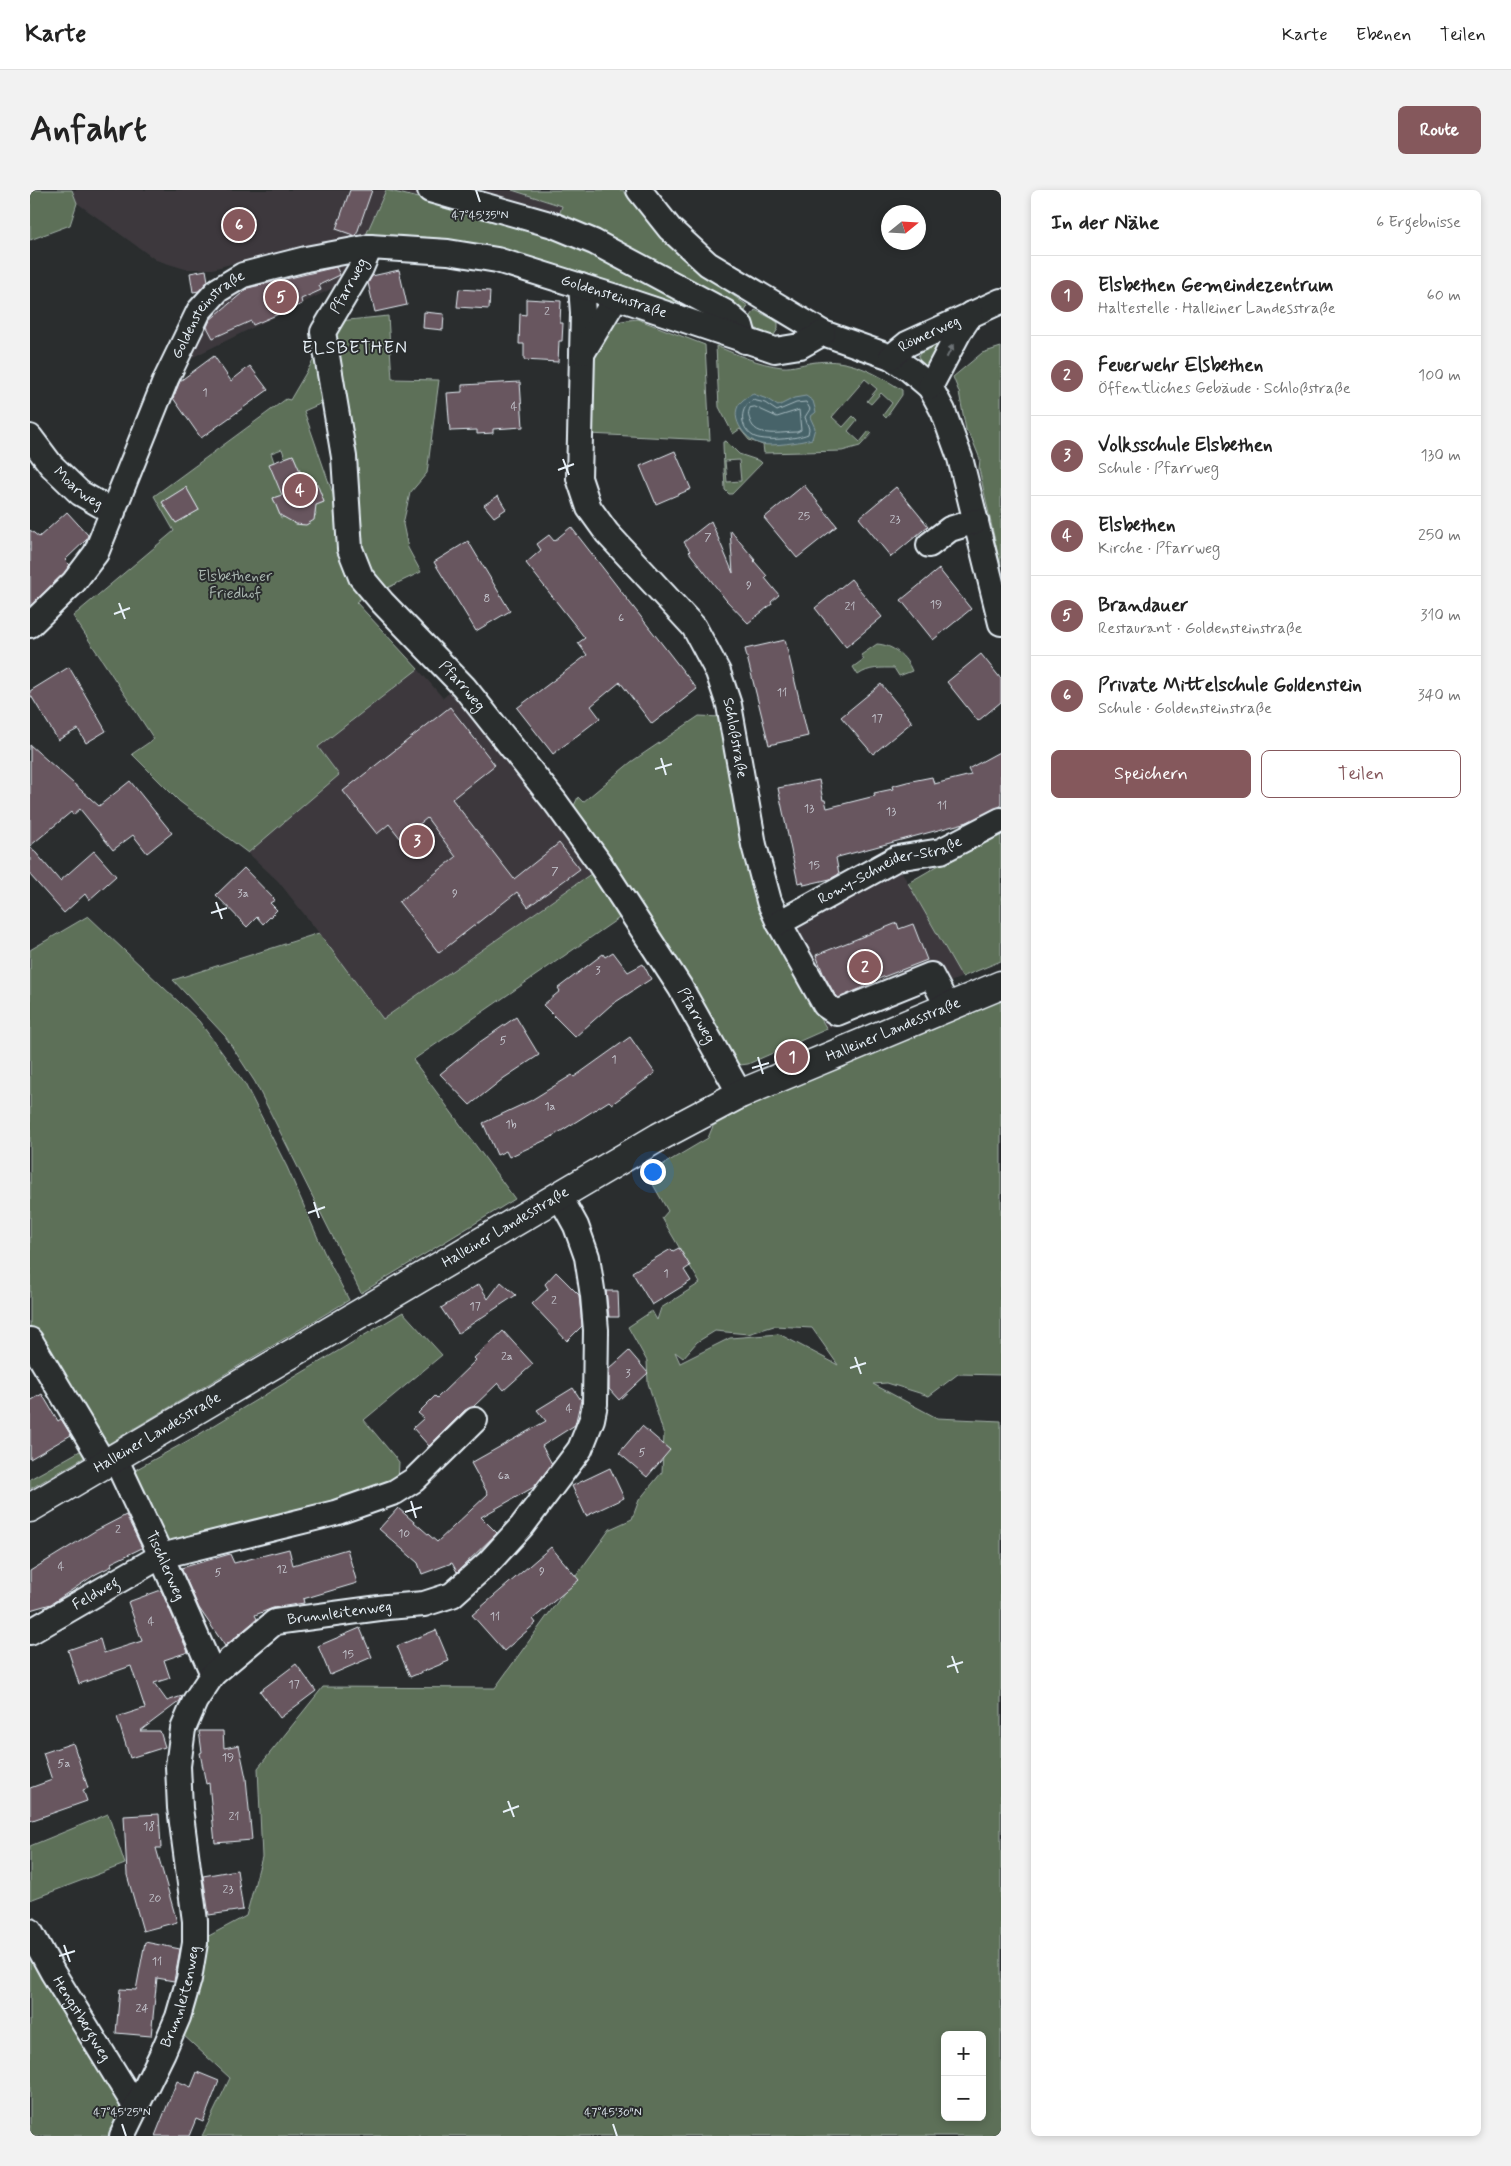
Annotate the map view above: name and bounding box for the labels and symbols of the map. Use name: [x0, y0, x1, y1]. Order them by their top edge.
north arrow: [881, 205, 926, 250]
pin: 6: [223, 206, 255, 244]
text: 47°45'35"N: [451, 208, 509, 224]
street label: Pfarrweg: [325, 255, 373, 318]
street label: Goldensteinstraße: [167, 266, 249, 362]
street label: Goldensteinstraße: [558, 270, 670, 323]
pin: 5: [265, 278, 297, 316]
house number: 2: [544, 304, 550, 320]
street label: Römerweg: [894, 311, 963, 357]
district label: ELSBETHEN: [302, 336, 408, 360]
one-way arrow: [946, 343, 954, 358]
house number: 1: [202, 385, 208, 401]
house number: 4: [511, 399, 518, 415]
street label: Moarweg: [49, 462, 107, 514]
pin: 4: [284, 471, 316, 509]
house number: 25: [798, 509, 810, 525]
house number: 23: [890, 512, 900, 528]
house number: 7: [704, 530, 712, 546]
park label: Elsbethener Friedhof: [198, 567, 273, 604]
house number: 9: [746, 578, 752, 594]
house number: 8: [484, 591, 490, 607]
house number: 19: [930, 597, 942, 613]
house number: 21: [844, 599, 856, 615]
house number: 6: [618, 610, 624, 626]
street label: Pfarrweg: [434, 657, 489, 716]
house number: 11: [777, 685, 787, 701]
street label: Schloßstraße: [717, 695, 752, 780]
house number: 17: [871, 711, 883, 727]
house number: 11: [937, 798, 947, 814]
house number: 13: [804, 801, 814, 817]
house number: 13: [886, 804, 896, 820]
pin: 3: [401, 822, 433, 860]
street label: Romy-Schneider-Straße: [815, 832, 966, 909]
house number: 15: [808, 858, 820, 874]
house number: 7: [551, 864, 559, 880]
house number: 3a: [237, 886, 249, 902]
house number: 9: [452, 886, 458, 902]
pin: 2: [849, 948, 881, 986]
house number: 3: [595, 963, 601, 979]
street label: Pfarrweg: [672, 984, 720, 1048]
street label: Halleiner Landesstraße: [823, 993, 964, 1067]
house number: 5: [499, 1033, 507, 1049]
pin: 1: [776, 1038, 808, 1076]
house number: 1: [611, 1052, 617, 1068]
house number: 1a: [544, 1099, 556, 1115]
house number: 1b: [505, 1117, 517, 1133]
your location: [640, 1159, 666, 1185]
street label: Halleiner Landesstraße: [438, 1182, 573, 1273]
house number: 1: [663, 1266, 669, 1282]
house number: 2: [551, 1293, 557, 1309]
house number: 17: [469, 1299, 481, 1315]
house number: 2a: [501, 1349, 513, 1365]
house number: 3: [625, 1366, 631, 1382]
street label: Halleiner Landesstraße: [90, 1388, 225, 1478]
house number: 4: [566, 1401, 573, 1417]
house number: 5: [638, 1445, 646, 1461]
house number: 6a: [498, 1468, 510, 1484]
house number: 2: [115, 1522, 121, 1538]
house number: 10: [398, 1526, 410, 1542]
street label: Tischlerweg: [141, 1528, 189, 1604]
house number: 4: [58, 1559, 65, 1575]
house number: 12: [276, 1562, 288, 1578]
house number: 9: [539, 1564, 545, 1580]
house number: 5: [214, 1565, 222, 1581]
street label: Feldweg: [69, 1572, 123, 1615]
street label: Brunnleitenweg: [286, 1597, 393, 1630]
house number: 11: [490, 1609, 500, 1625]
house number: 4: [148, 1614, 155, 1630]
house number: 15: [342, 1647, 354, 1663]
house number: 17: [288, 1677, 300, 1693]
house number: 19: [222, 1750, 234, 1766]
house number: 5a: [57, 1756, 71, 1772]
house number: 21: [228, 1809, 240, 1825]
house number: 18: [143, 1819, 155, 1835]
house number: 23: [223, 1882, 233, 1898]
house number: 20: [149, 1891, 162, 1907]
street label: Brunnleitenweg: [156, 1944, 204, 2051]
house number: 11: [152, 1954, 162, 1970]
street label: Hengstbergweg: [48, 1973, 115, 2065]
house number: 24: [135, 2001, 149, 2017]
text: 47°45'25"N: [93, 2105, 151, 2121]
text: 47°45'30"N: [584, 2105, 642, 2121]

